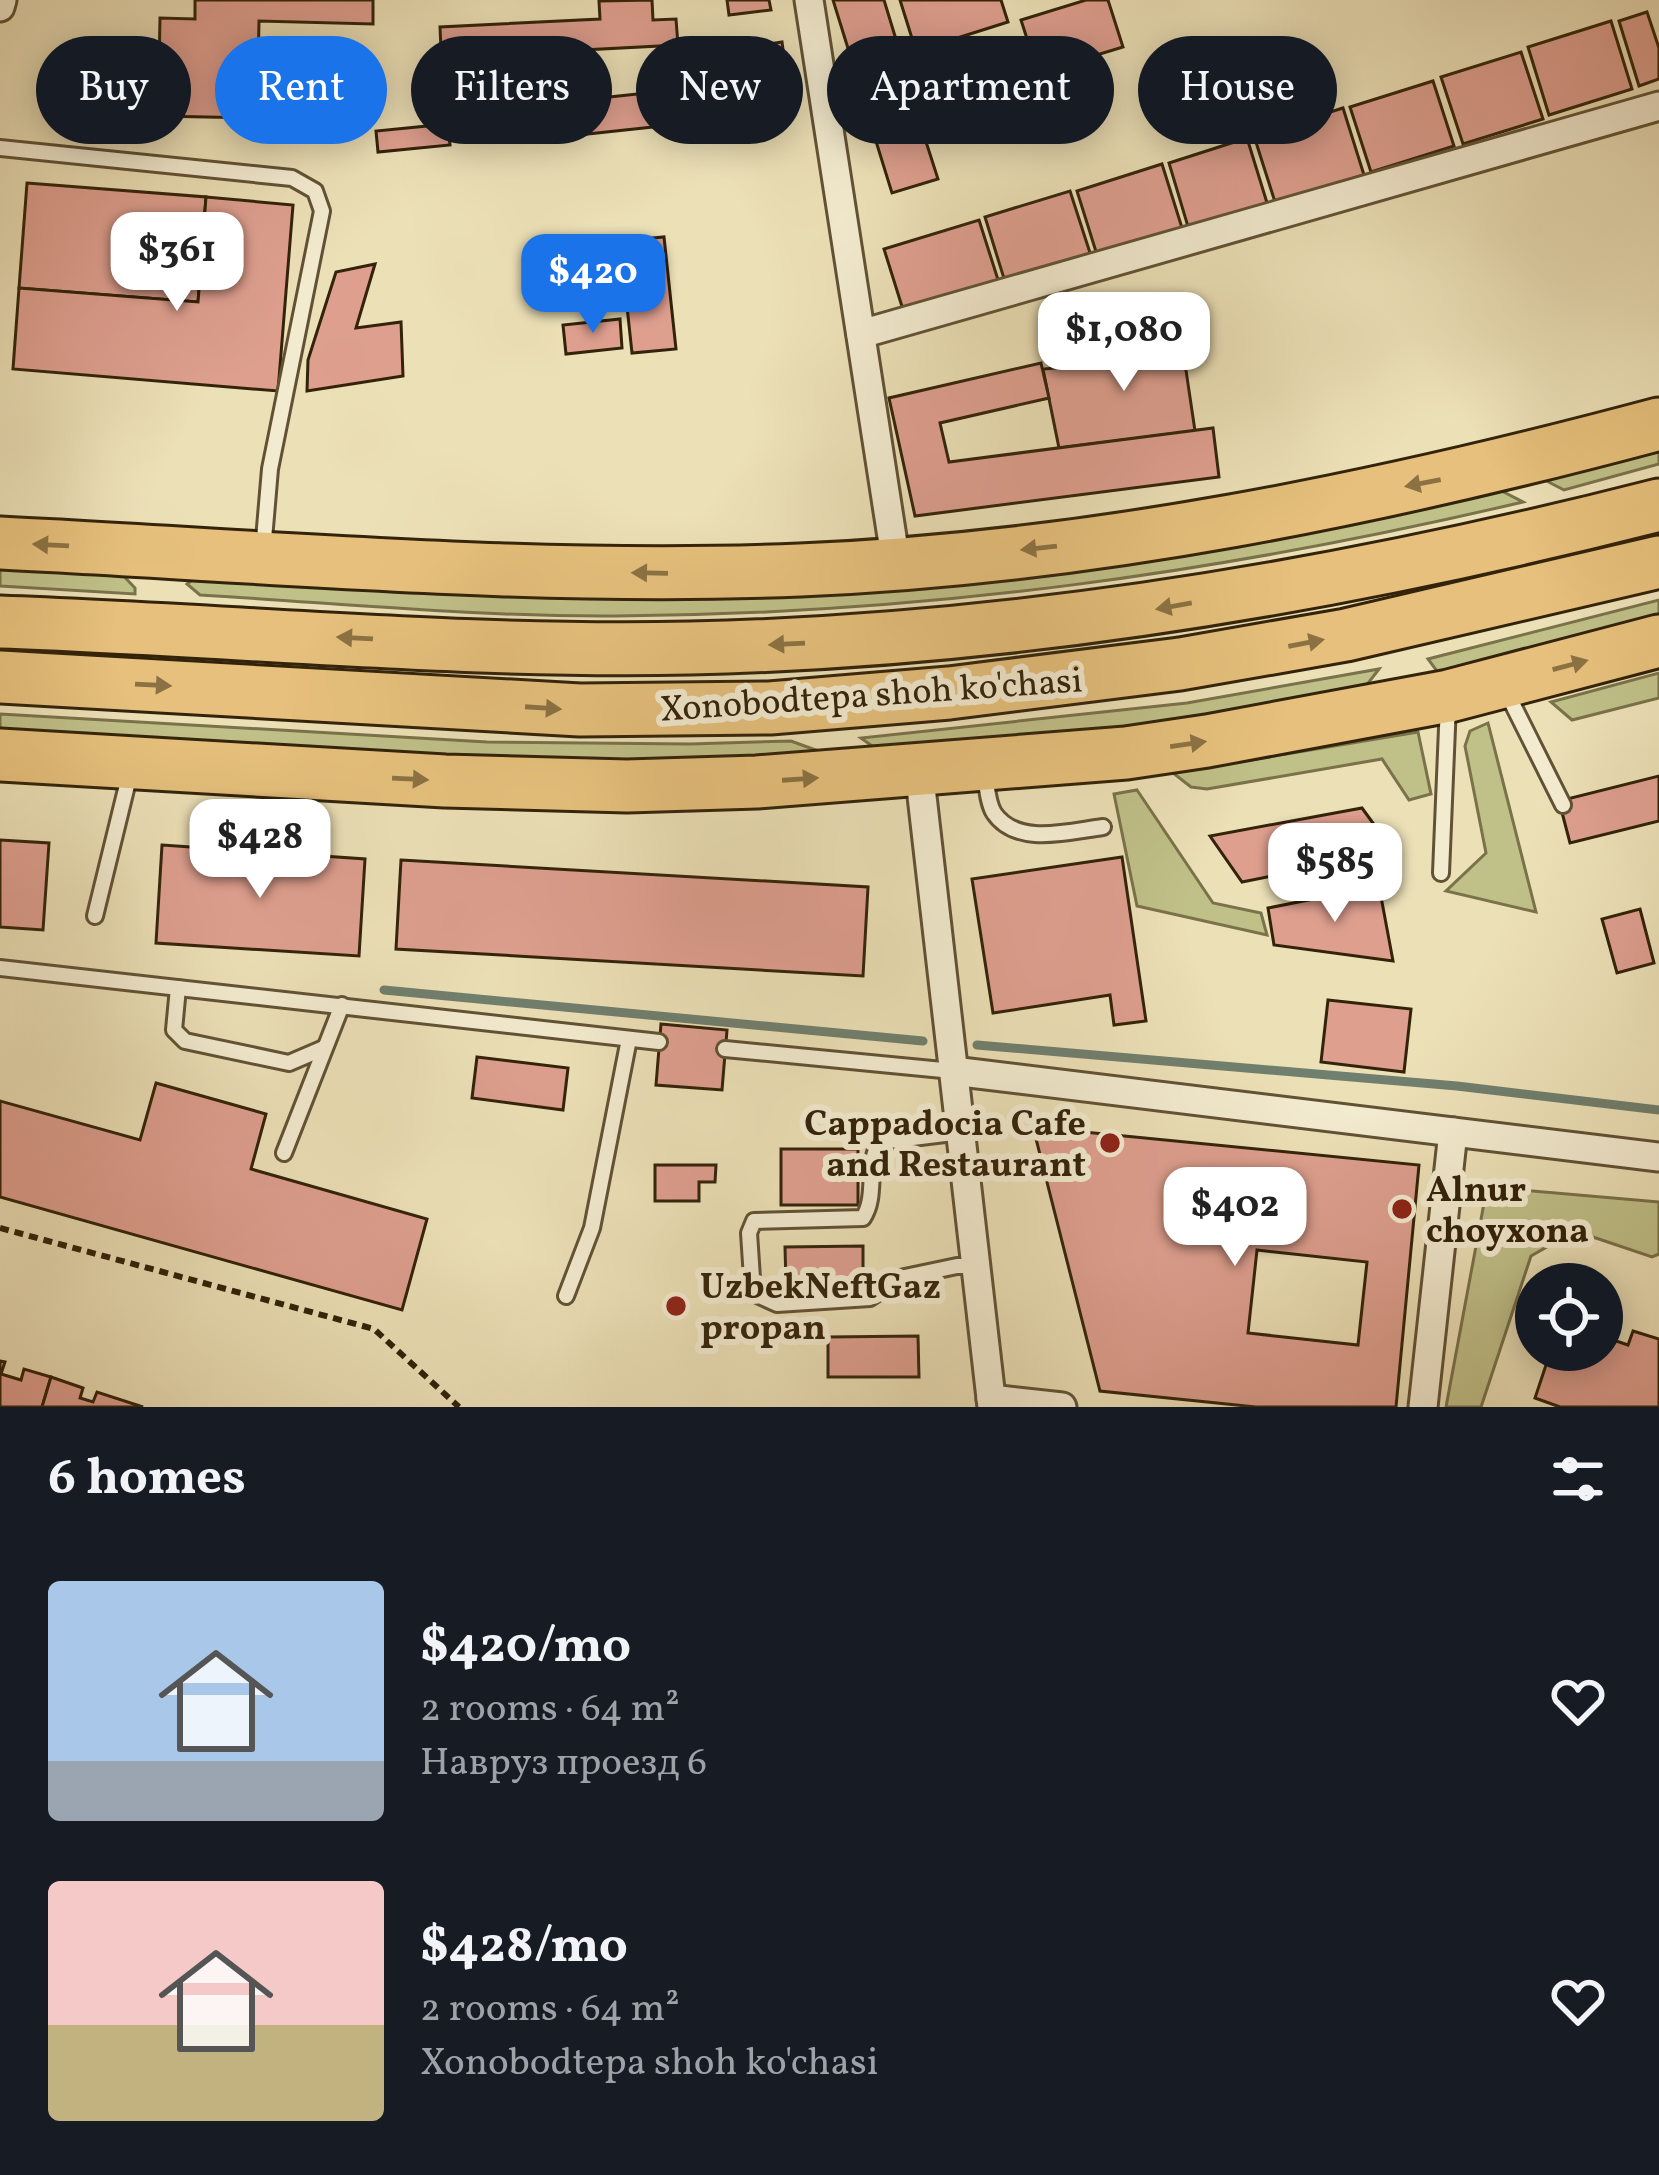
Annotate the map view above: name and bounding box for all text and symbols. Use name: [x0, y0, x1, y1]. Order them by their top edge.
chip: Buy: [36, 36, 191, 144]
chip: Rent: [215, 36, 387, 144]
chip: Filters: [411, 36, 612, 144]
chip: New: [636, 36, 803, 144]
chip: Apartment: [827, 36, 1114, 144]
chip: House: [1138, 36, 1337, 144]
pin: $361: [106, 212, 248, 314]
text: $361: [138, 224, 216, 278]
pin: $420: [522, 234, 664, 336]
text: $420: [548, 246, 638, 300]
pin: $1,080: [1026, 292, 1222, 394]
text: $1,080: [1065, 304, 1183, 358]
one-way arrow: [1404, 474, 1442, 493]
one-way arrow: [31, 535, 69, 554]
one-way arrow: [1020, 538, 1057, 557]
one-way arrow: [630, 563, 668, 582]
one-way arrow: [1155, 597, 1193, 615]
one-way arrow: [335, 628, 373, 647]
one-way arrow: [1288, 633, 1326, 652]
one-way arrow: [768, 635, 805, 654]
one-way arrow: [1552, 654, 1589, 673]
street label: Xonobodtepa shoh ko'chasi: [658, 657, 1084, 737]
one-way arrow: [135, 676, 173, 695]
one-way arrow: [525, 698, 562, 717]
one-way arrow: [1170, 734, 1207, 753]
one-way arrow: [392, 769, 429, 788]
one-way arrow: [782, 769, 819, 788]
pin: $428: [189, 799, 331, 901]
text: $428: [217, 811, 303, 865]
pin: $585: [1264, 823, 1406, 925]
text: $585: [1295, 835, 1375, 889]
place label: Cappadocia Cafe and Restaurant: [804, 1101, 1086, 1192]
marker: Cappadocia Cafe and Restaurant: [1097, 1130, 1123, 1156]
pin: $402: [1164, 1167, 1306, 1269]
place label: Alnur choyxona: [1426, 1167, 1589, 1258]
text: $402: [1191, 1179, 1279, 1233]
marker: Alnur choyxona: [1389, 1196, 1415, 1222]
map controls: [1515, 1263, 1623, 1371]
button: locate: [1515, 1263, 1623, 1371]
place label: UzbekNeftGaz propan: [700, 1264, 941, 1355]
marker: UzbekNeftGaz propan: [663, 1293, 689, 1319]
text: 6 homes: [48, 1444, 246, 1515]
icon: filters: [1545, 1446, 1611, 1512]
text: $420/mo: [420, 1612, 631, 1683]
icon: home: [144, 1629, 288, 1773]
icon: heart: [1545, 1668, 1611, 1734]
text: 2 rooms · 64 m²: [420, 1683, 680, 1737]
text: Навруз проезд 6: [420, 1737, 707, 1791]
text: $428/mo: [420, 1912, 628, 1983]
icon: home: [144, 1929, 288, 2073]
icon: heart: [1545, 1968, 1611, 2034]
text: 2 rooms · 64 m²: [420, 1983, 680, 2037]
text: Xonobodtepa shoh ko'chasi: [420, 2037, 878, 2091]

